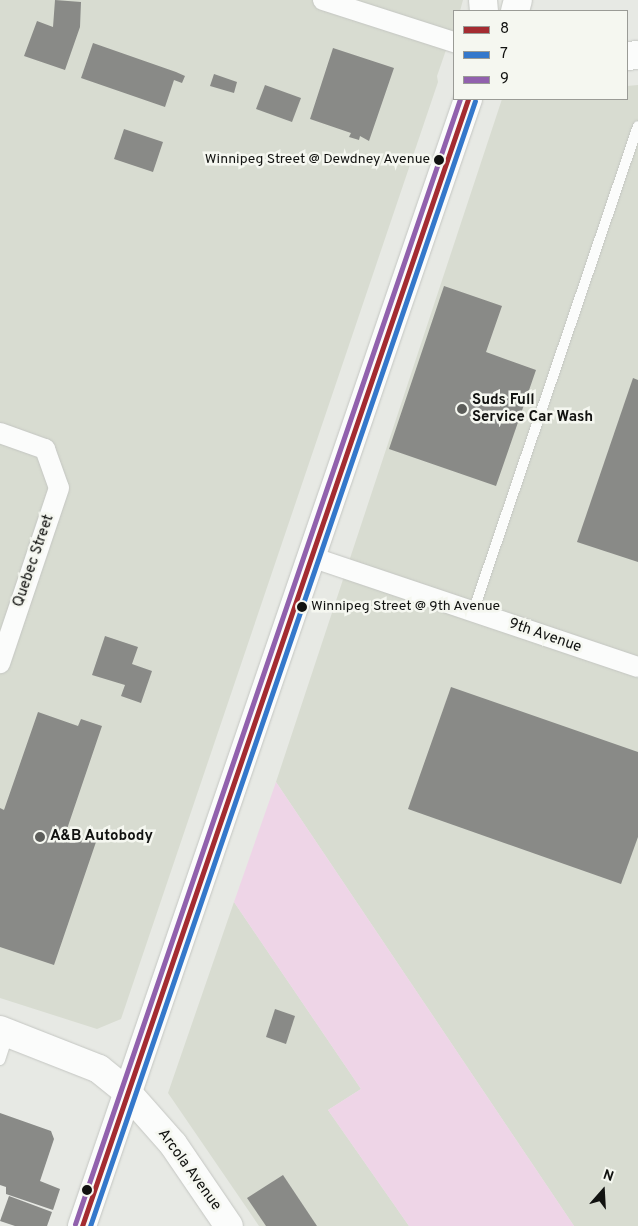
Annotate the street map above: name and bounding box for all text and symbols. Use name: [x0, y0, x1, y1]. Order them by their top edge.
legend: [453, 10, 628, 100]
text: 8: [500, 20, 509, 39]
text: 7: [500, 45, 508, 64]
text: 9: [500, 70, 509, 89]
place label: Winnipeg Street @ Dewdney Avenue: [204, 152, 430, 168]
marker: Winnipeg Street @ Dewdney Avenue: [434, 155, 444, 165]
place label: Suds Full Service Car Wash: [472, 391, 593, 426]
marker: Suds Full Service Car Wash: [456, 403, 468, 415]
street label: Quebec Street: [10, 512, 58, 610]
place label: Winnipeg Street @ 9th Avenue: [311, 599, 501, 615]
marker: Winnipeg Street @ 9th Avenue: [297, 602, 307, 612]
street label: 9th Avenue: [506, 615, 584, 657]
place label: A&B Autobody: [50, 828, 154, 846]
marker: A&B Autobody: [34, 831, 46, 843]
street label: Arcola Avenue: [153, 1125, 225, 1215]
north arrow: [578, 1166, 628, 1216]
text: N: [601, 1167, 616, 1186]
unlabelled marker: [82, 1185, 92, 1195]

